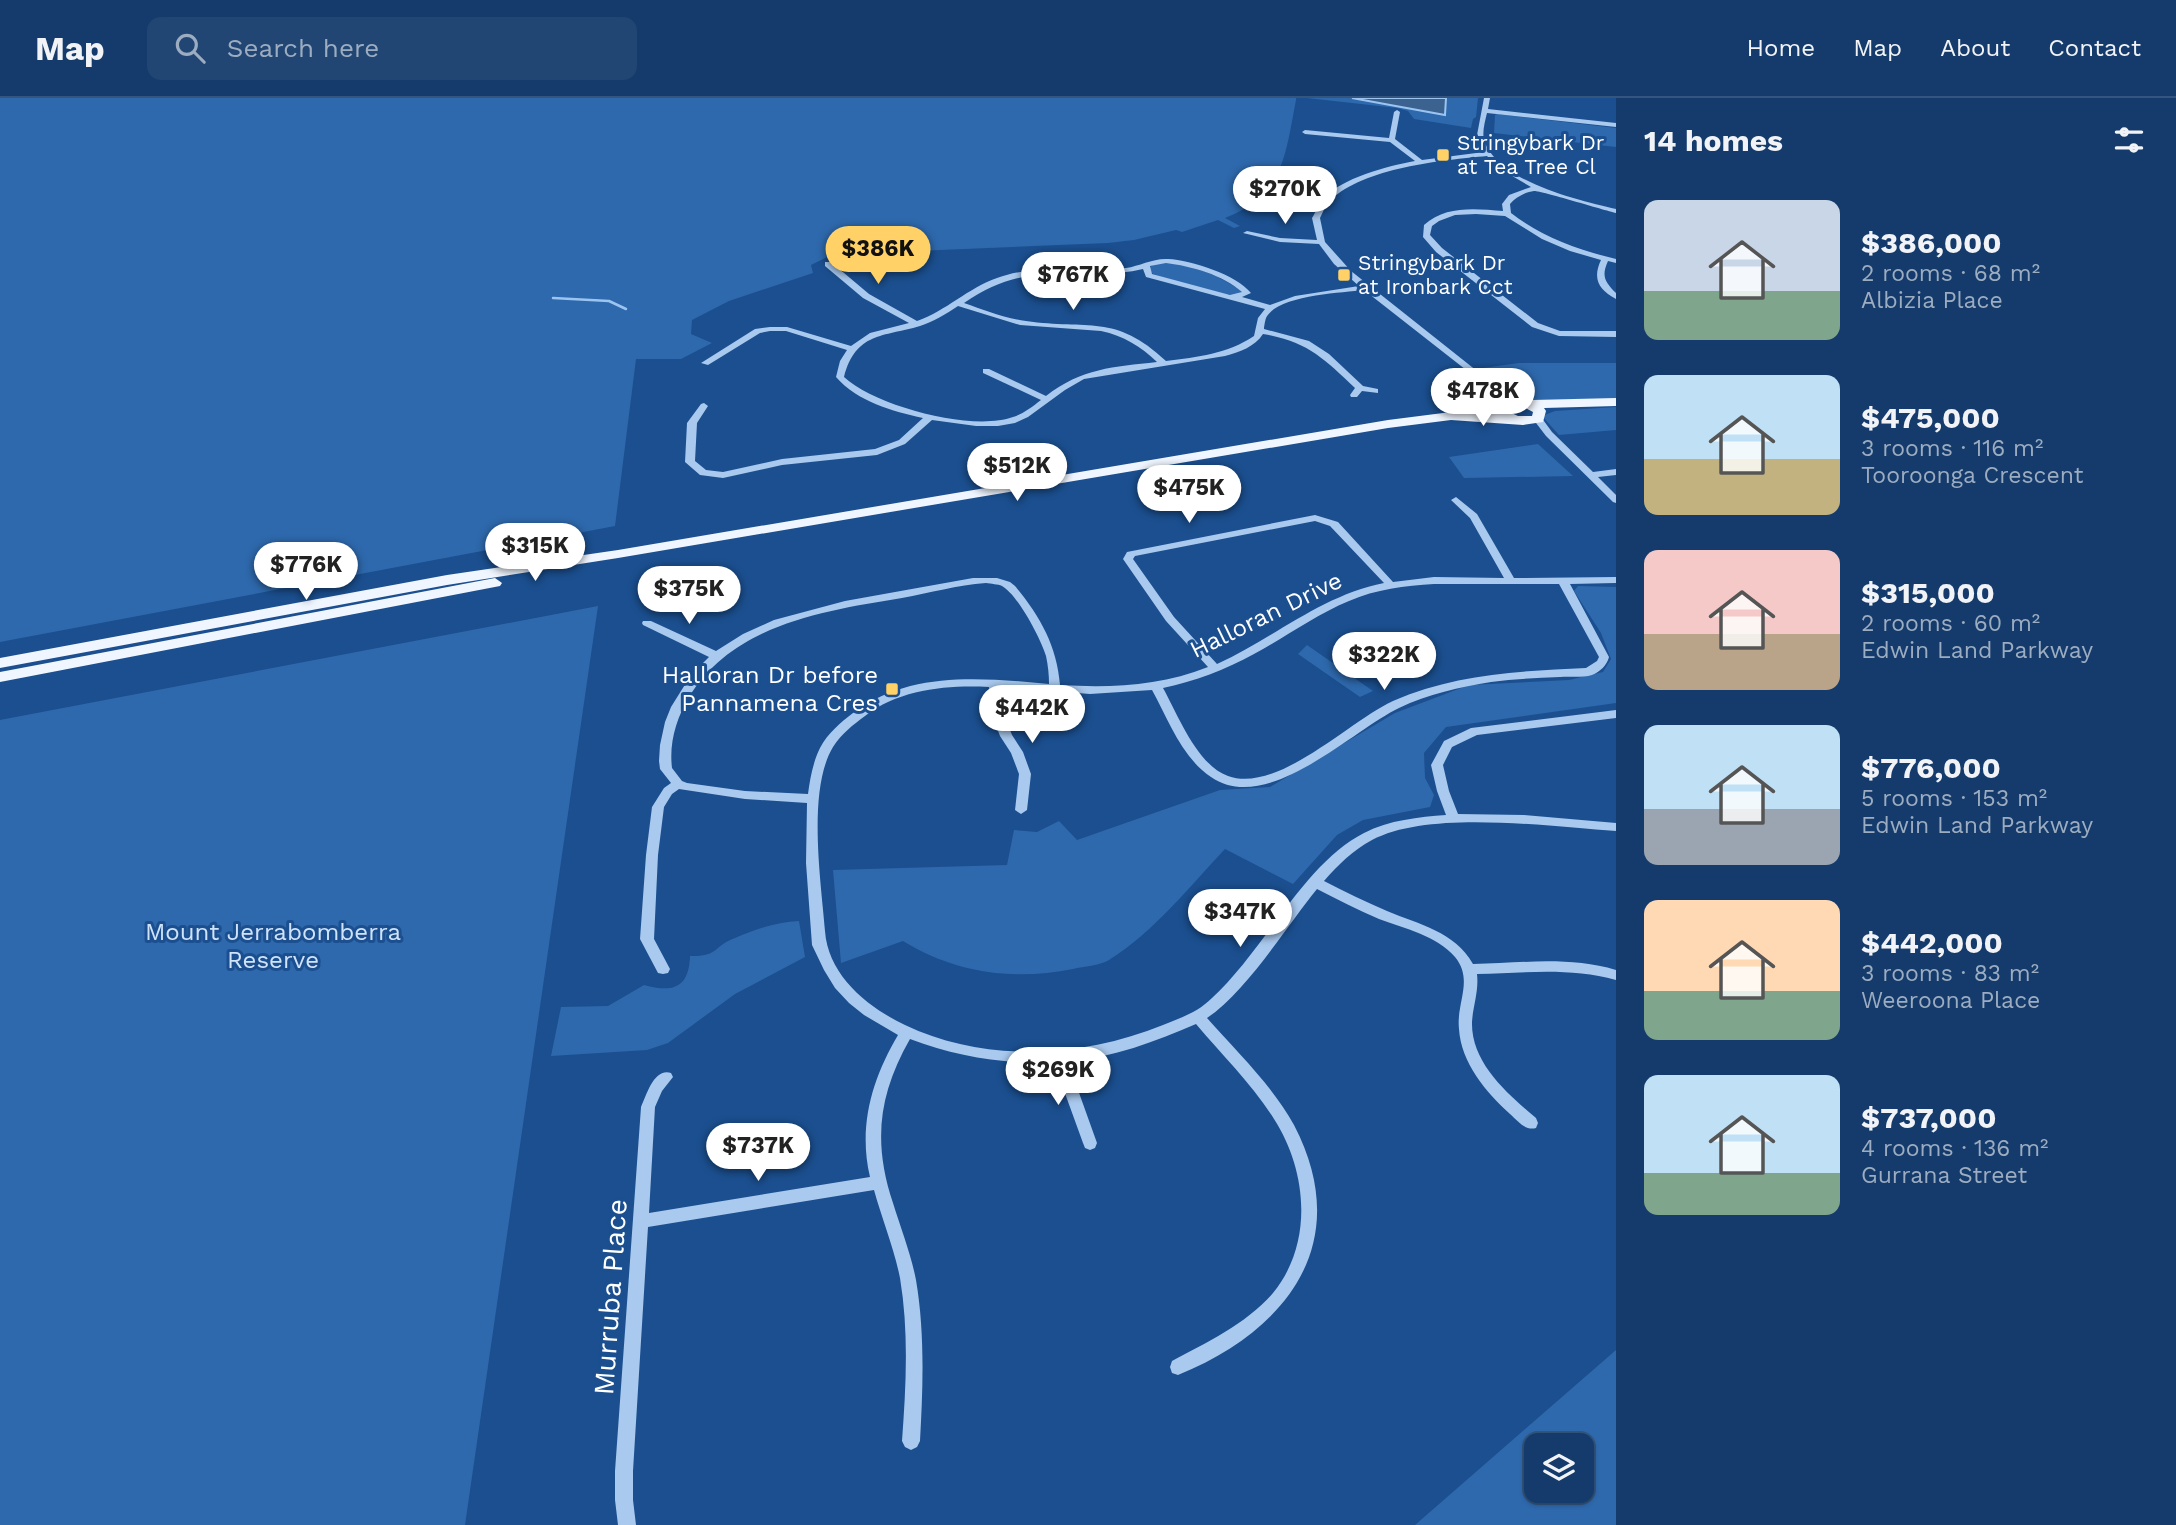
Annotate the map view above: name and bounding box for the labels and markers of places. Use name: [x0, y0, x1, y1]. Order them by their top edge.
place label: Stringybark Dr at Tea Tree Cl: [1457, 130, 1605, 179]
marker: Stringybark Dr at Tea Tree Cl: [1435, 147, 1451, 163]
pin: $270K: [1236, 166, 1334, 226]
pin: $386K: [829, 226, 927, 286]
place label: Stringybark Dr at Ironbark Cct: [1358, 250, 1513, 299]
pin: $767K: [1024, 252, 1122, 312]
marker: Stringybark Dr at Ironbark Cct: [1336, 267, 1352, 283]
pin: $478K: [1434, 368, 1532, 428]
pin: $512K: [968, 444, 1066, 503]
pin: $475K: [1140, 466, 1238, 525]
pin: $315K: [486, 524, 584, 583]
pin: $776K: [257, 542, 355, 602]
pin: $375K: [640, 566, 738, 626]
pin: $322K: [1335, 632, 1433, 692]
place label: Halloran Dr before Pannamena Cres: [662, 661, 878, 717]
marker: Halloran Dr before Pannamena Cres: [884, 681, 900, 697]
pin: $442K: [983, 686, 1081, 745]
pin: $347K: [1191, 890, 1289, 949]
pin: $269K: [1009, 1048, 1107, 1107]
pin: $737K: [709, 1124, 807, 1183]

